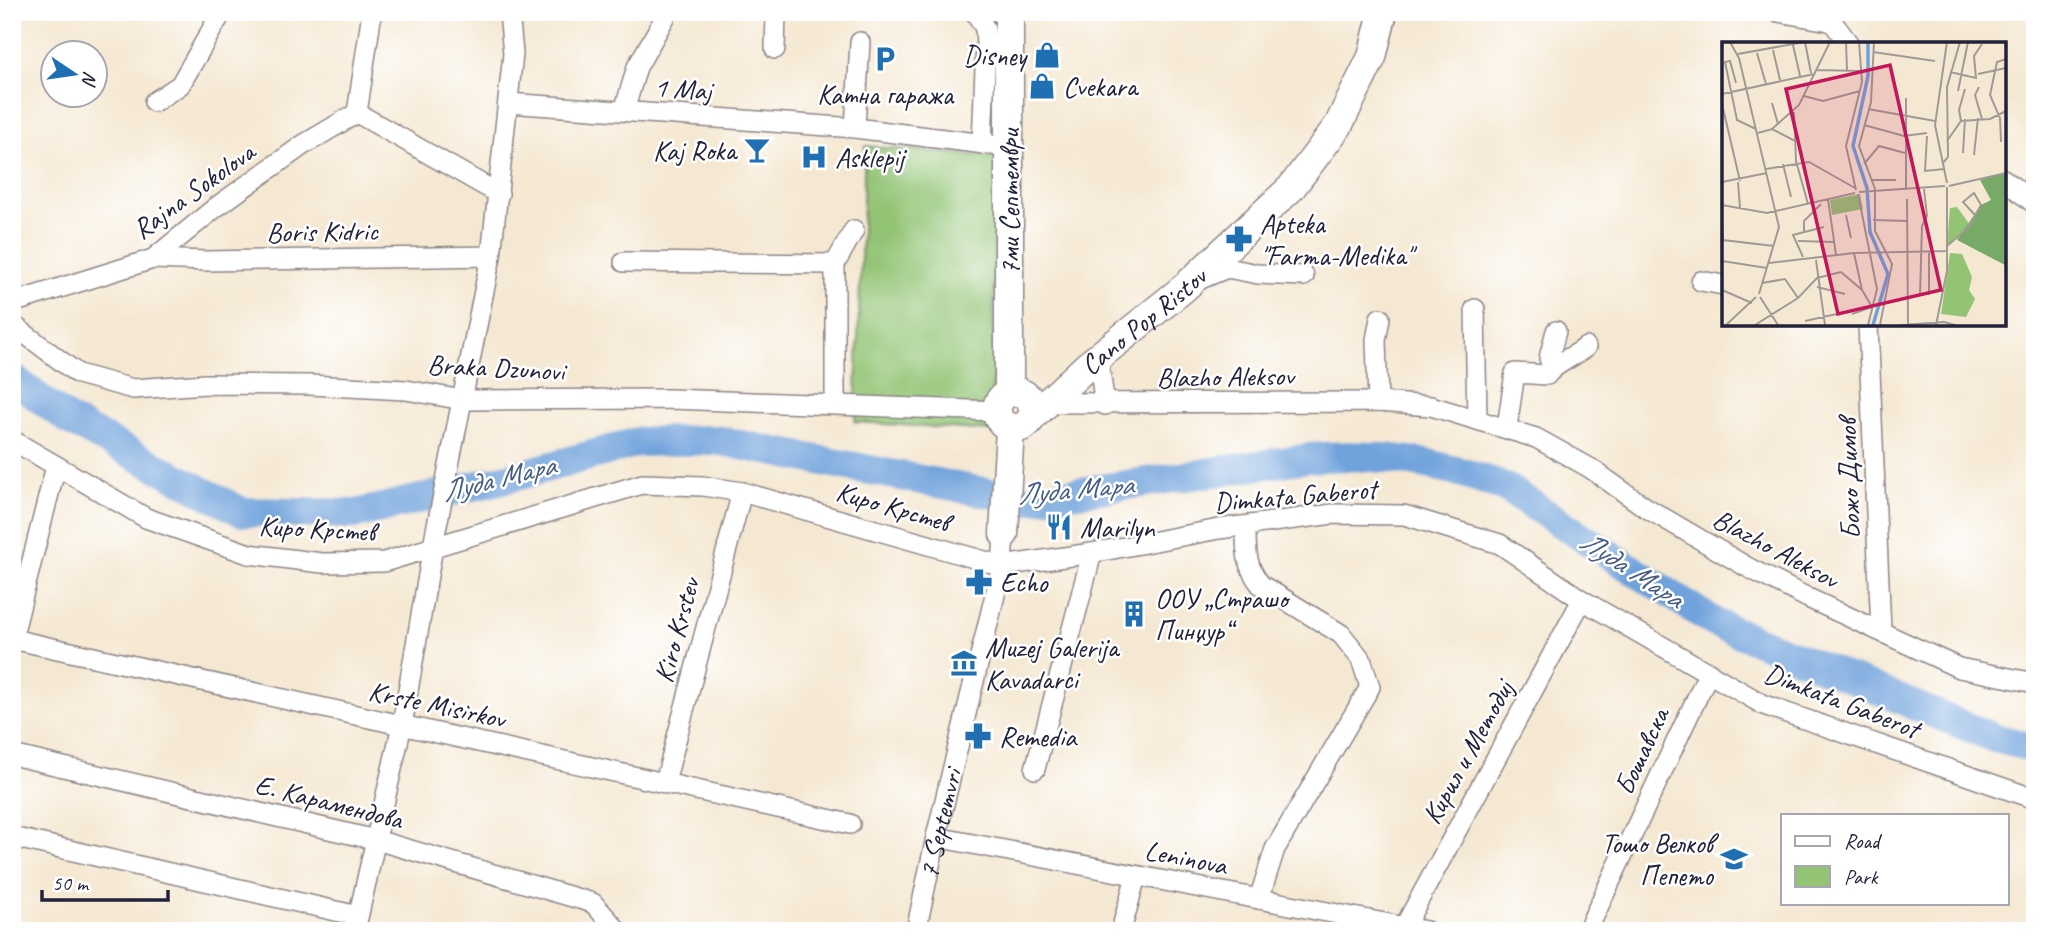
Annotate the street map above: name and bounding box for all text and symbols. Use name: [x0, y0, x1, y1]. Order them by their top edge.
north arrow: [38, 38, 108, 108]
place label: Disney: [963, 38, 1028, 73]
shop icon: Disney: [1032, 40, 1062, 70]
inset map: [1722, 42, 2005, 326]
parking icon: Катна гаража: [870, 44, 900, 74]
text: N: [76, 69, 103, 89]
street label: 1 Maj: [653, 69, 716, 108]
place label: Cvekara: [1063, 69, 1140, 104]
shop icon: Cvekara: [1027, 71, 1057, 101]
place label: Катна гаража: [817, 77, 955, 112]
street label: 7ми Септември: [992, 127, 1027, 275]
street label: Rajna Sokolova: [125, 133, 263, 246]
place label: Kaj Roka: [653, 133, 739, 168]
bar icon: Kaj Roka: [742, 135, 772, 165]
place label: Asklepij: [835, 140, 908, 175]
hospital icon: Asklepij: [799, 142, 829, 172]
place label: Apteka "Farma-Medika": [1260, 206, 1418, 273]
street label: Boris Kidric: [266, 213, 379, 250]
pharmacy icon: Apteka "Farma-Medika": [1224, 224, 1254, 254]
street label: Cano Pop Ristov: [1073, 258, 1215, 383]
street label: Braka Dzunovi: [426, 346, 569, 389]
street label: Blazho Aleksov: [1156, 358, 1297, 395]
street label: Божо Димов: [1829, 413, 1868, 540]
water label: Луда Мара: [437, 445, 562, 510]
water label: Луда Мара: [1016, 465, 1137, 513]
street label: Dimkata Gaberot: [1212, 471, 1381, 520]
street label: Киро Крстев: [832, 474, 958, 541]
street label: Blazho Aleksov: [1707, 501, 1847, 597]
street label: Киро Крстев: [258, 508, 381, 549]
place label: Marilyn: [1080, 510, 1156, 545]
restaurant icon: Marilyn: [1044, 512, 1074, 542]
water label: Луда Мара: [1573, 522, 1693, 618]
place label: Echo: [1000, 565, 1049, 600]
pharmacy icon: Echo: [964, 567, 994, 597]
street label: Kiro Krstev: [646, 571, 708, 686]
place label: ООУ „Страшо Пинџур“: [1155, 581, 1291, 648]
building icon: ООУ „Страшо Пинџур“: [1119, 599, 1149, 629]
place label: Muzej Galerija Kavadarci: [985, 630, 1121, 697]
museum icon: Muzej Galerija Kavadarci: [949, 648, 979, 678]
street label: Dimkata Gaberot: [1760, 655, 1928, 747]
street label: Кирил и Методиј: [1414, 672, 1523, 830]
street label: Krste Misirkov: [366, 673, 511, 737]
street label: Бошавска: [1606, 700, 1678, 800]
place label: Remedia: [999, 719, 1078, 754]
pharmacy icon: Remedia: [963, 721, 993, 751]
street label: 7 Septemvri: [911, 762, 971, 881]
street label: Е. Карамендова: [252, 766, 408, 837]
legend: [1781, 814, 2008, 904]
place label: Тошо Велков Пепето: [1602, 826, 1720, 893]
text: Road: [1844, 828, 1883, 854]
street label: Leninova: [1142, 832, 1232, 883]
school or university icon: Тошо Велков Пепето: [1719, 844, 1749, 874]
scale bar: [42, 859, 168, 903]
text: Park: [1844, 864, 1879, 890]
text: 50 m: [52, 870, 90, 896]

